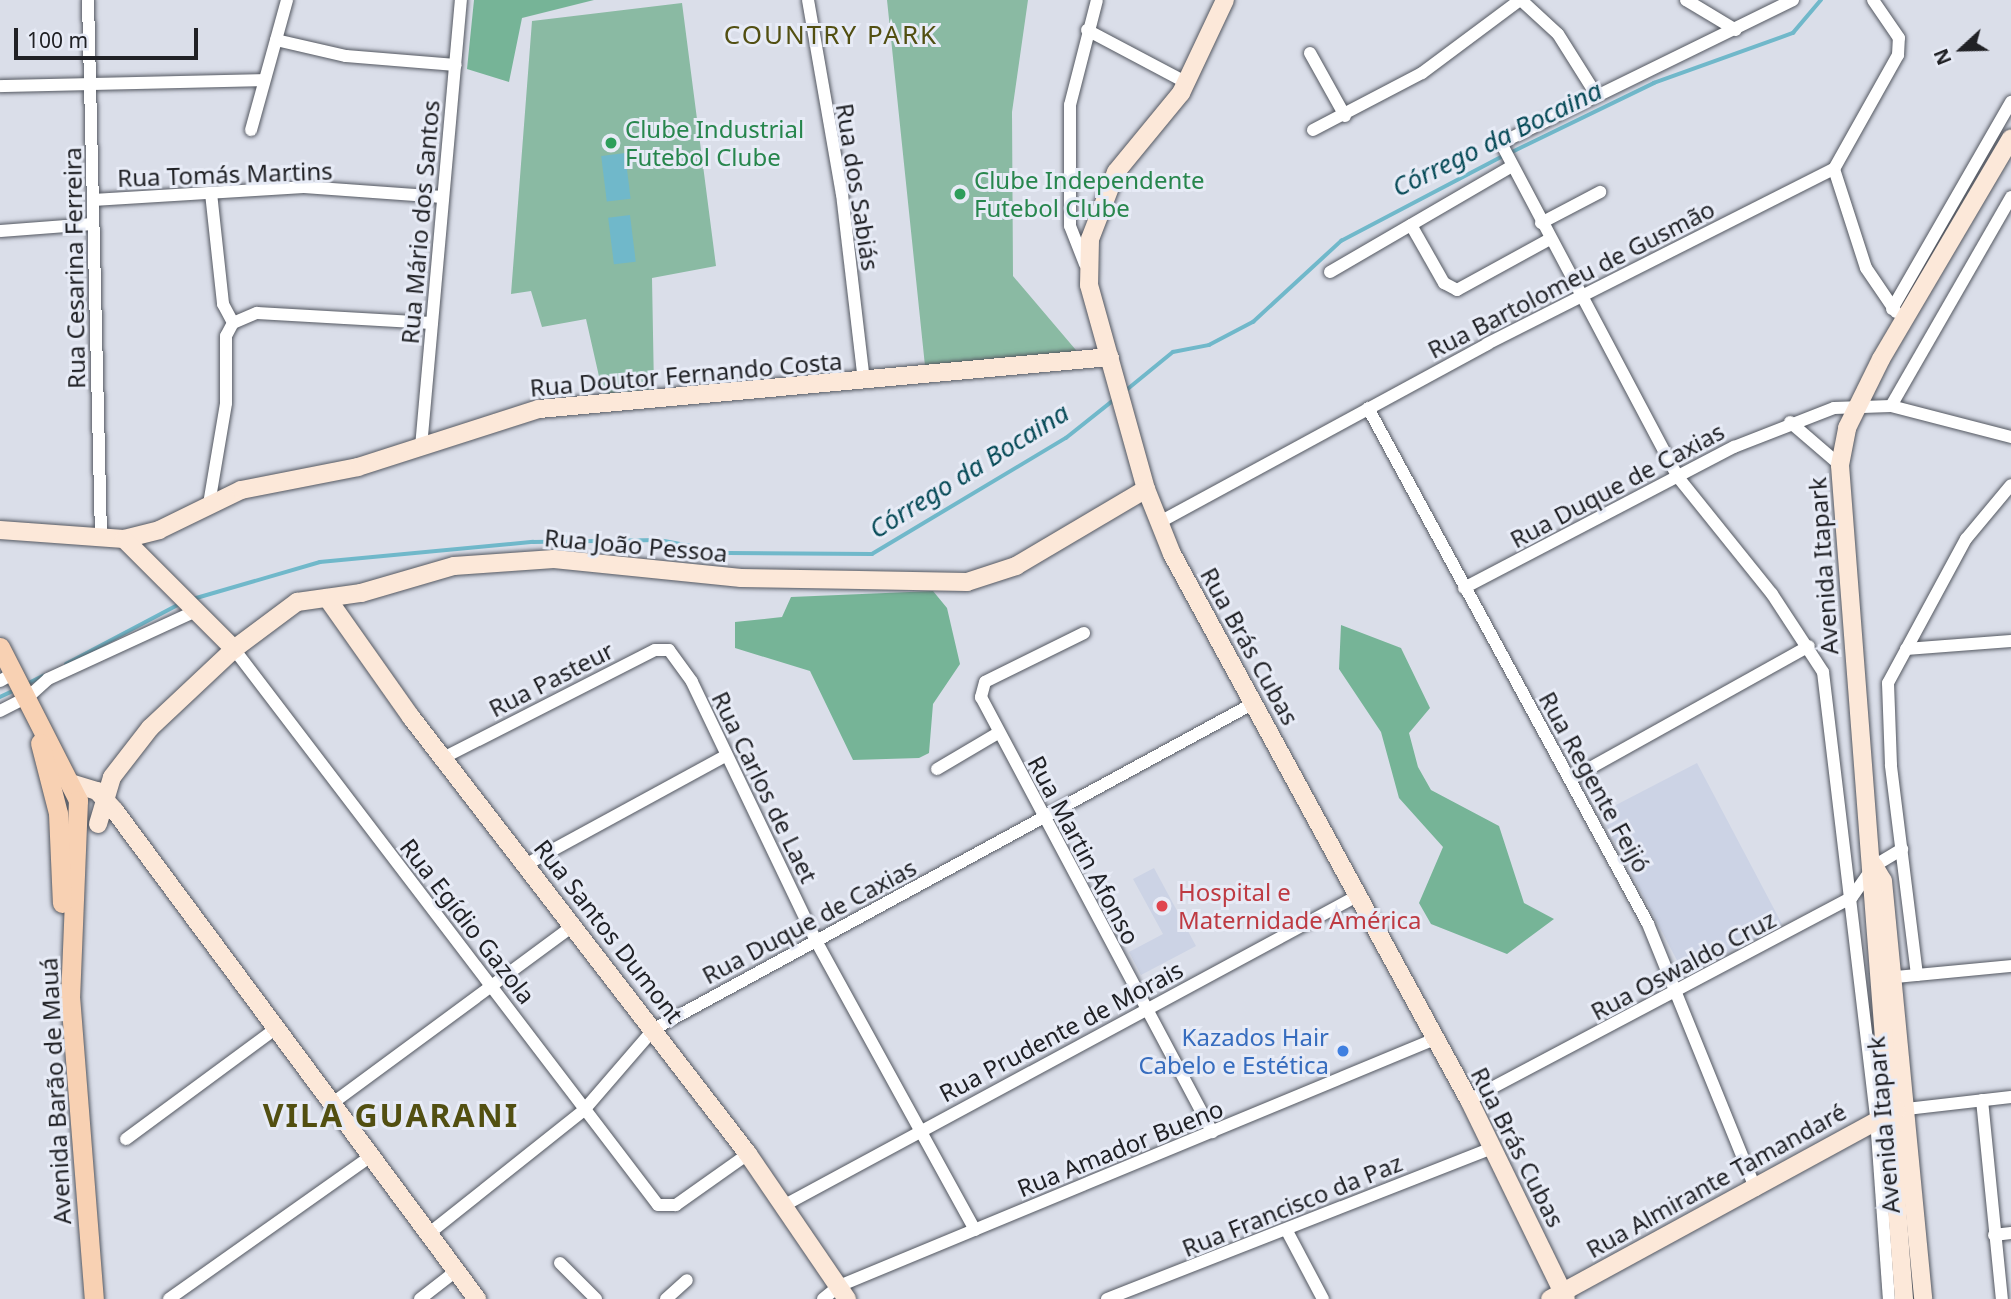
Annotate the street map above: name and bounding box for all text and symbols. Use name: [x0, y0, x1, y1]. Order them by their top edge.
scale bar: [18, 14, 201, 58]
north arrow: [1927, 14, 1997, 84]
district label: COUNTRY PARK: [725, 19, 937, 51]
text: 100 m: [27, 26, 88, 54]
text: N: [1928, 45, 1957, 69]
water label: Córrego da Bocaina: [1387, 75, 1607, 203]
street label: Rua Mário dos Santos: [395, 99, 445, 345]
street label: Rua dos Sabiás: [831, 101, 885, 273]
place label: Clube Industrial Futebol Clube: [625, 115, 804, 171]
marker: Clube Industrial Futebol Clube: [603, 135, 619, 151]
street label: Rua Cesarina Ferreira: [57, 147, 91, 389]
street label: Rua Tomás Martins: [117, 156, 333, 192]
place label: Clube Independente Futebol Clube: [974, 166, 1204, 222]
marker: Clube Independente Futebol Clube: [952, 186, 968, 202]
street label: Rua Bartolomeu de Gusmão: [1423, 194, 1719, 364]
street label: Rua Doutor Fernando Costa: [529, 346, 843, 402]
water label: Córrego da Bocaina: [863, 397, 1075, 545]
street label: Rua Duque de Caxias: [1505, 416, 1729, 554]
street label: Avenida Itapark: [1802, 476, 1844, 656]
street label: Rua João Pessoa: [543, 523, 729, 567]
street label: Rua Brás Cubas: [1195, 562, 1305, 730]
street label: Rua Pasteur: [484, 635, 618, 723]
street label: Rua Carlos de Laet: [706, 687, 824, 887]
street label: Rua Regente Feijó: [1533, 687, 1657, 877]
street label: Rua Martin Afonso: [1022, 751, 1146, 949]
street label: Rua Egídio Gazola: [395, 833, 541, 1009]
street label: Rua Santos Dumont: [528, 834, 690, 1028]
street label: Rua Duque de Caxias: [697, 852, 921, 990]
place label: Hospital e Maternidade América: [1178, 878, 1422, 934]
marker: Hospital e Maternidade América: [1152, 896, 1172, 916]
street label: Rua Oswaldo Cruz: [1586, 904, 1780, 1026]
street label: Rua Prudente de Morais: [934, 955, 1188, 1107]
street label: Avenida Barão de Mauá: [34, 957, 76, 1225]
place label: Kazados Hair Cabelo e Estética: [1138, 1023, 1329, 1079]
street label: Avenida Itapark: [1861, 1035, 1905, 1215]
marker: Kazados Hair Cabelo e Estética: [1335, 1043, 1351, 1059]
street label: Rua Brás Cubas: [1465, 1062, 1571, 1232]
street label: Rua Amador Bueno: [1013, 1094, 1227, 1202]
district label: VILA GUARANI: [264, 1096, 518, 1134]
street label: Rua Almirante Tamandaré: [1581, 1096, 1851, 1264]
street label: Rua Francisco da Paz: [1178, 1148, 1406, 1262]

